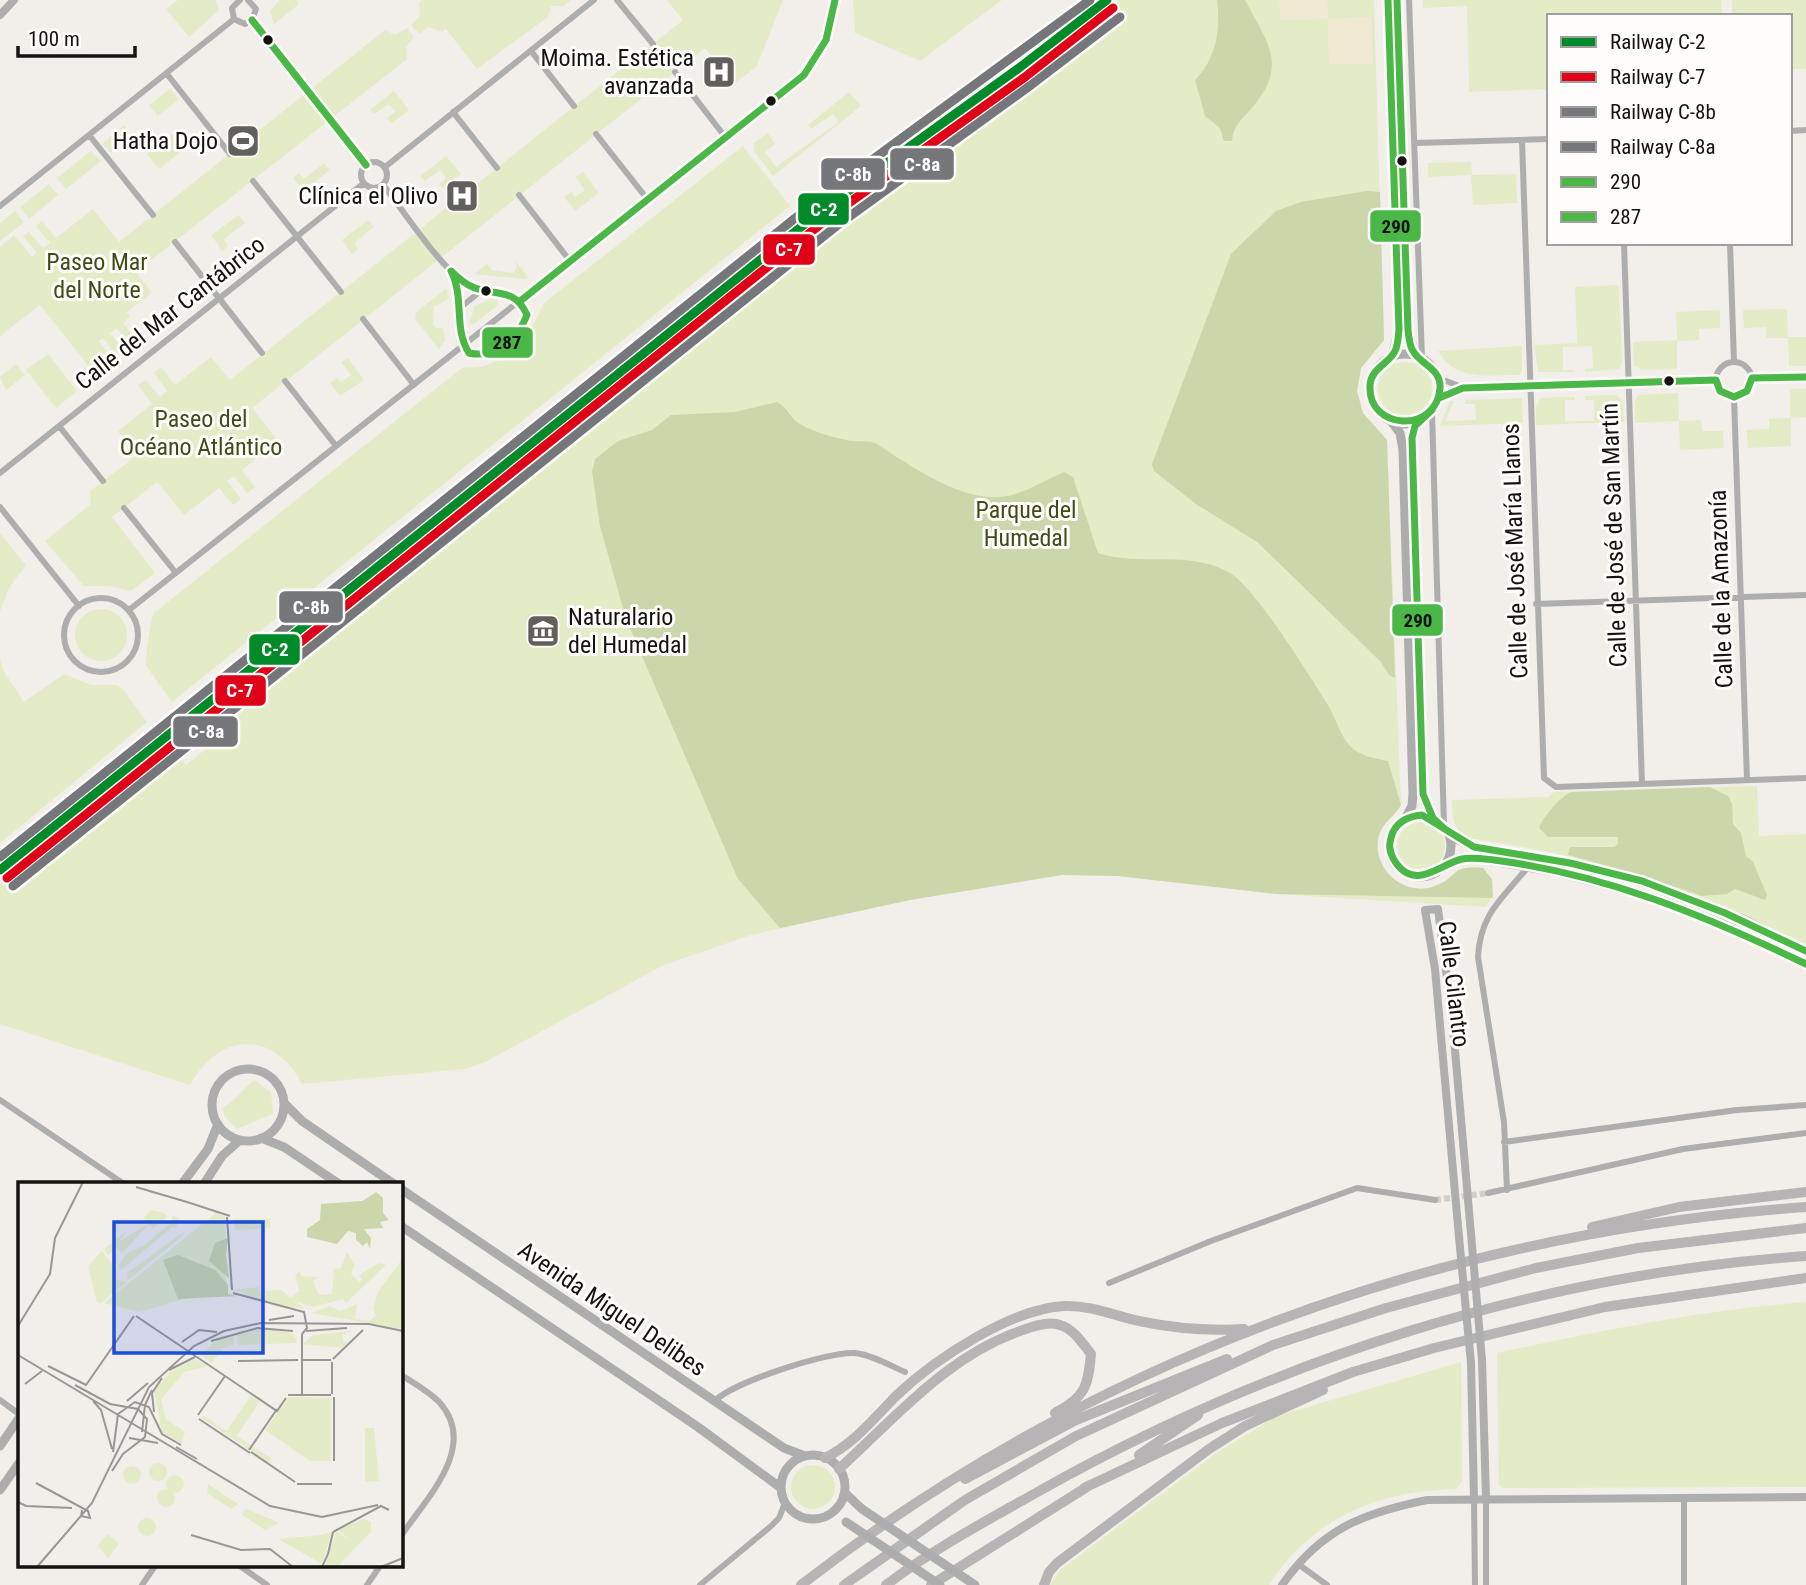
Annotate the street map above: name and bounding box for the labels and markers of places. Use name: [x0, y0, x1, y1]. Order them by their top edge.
unlabelled marker: [261, 33, 275, 47]
place label: Moima. Estética avanzada: [540, 44, 694, 100]
hospital icon: Moima. Estética avanzada: [700, 53, 738, 91]
unlabelled marker: [764, 94, 778, 108]
sports icon: Hatha Dojo: [224, 122, 262, 160]
place label: Hatha Dojo: [113, 127, 218, 155]
unlabelled marker: [1395, 154, 1409, 168]
hospital icon: Clínica el Olivo: [443, 177, 481, 215]
place label: Clínica el Olivo: [298, 182, 438, 210]
unlabelled marker: [479, 284, 493, 298]
unlabelled marker: [1662, 374, 1676, 388]
place label: Naturalario del Humedal: [568, 603, 687, 659]
museum icon: Naturalario del Humedal: [524, 612, 562, 650]

